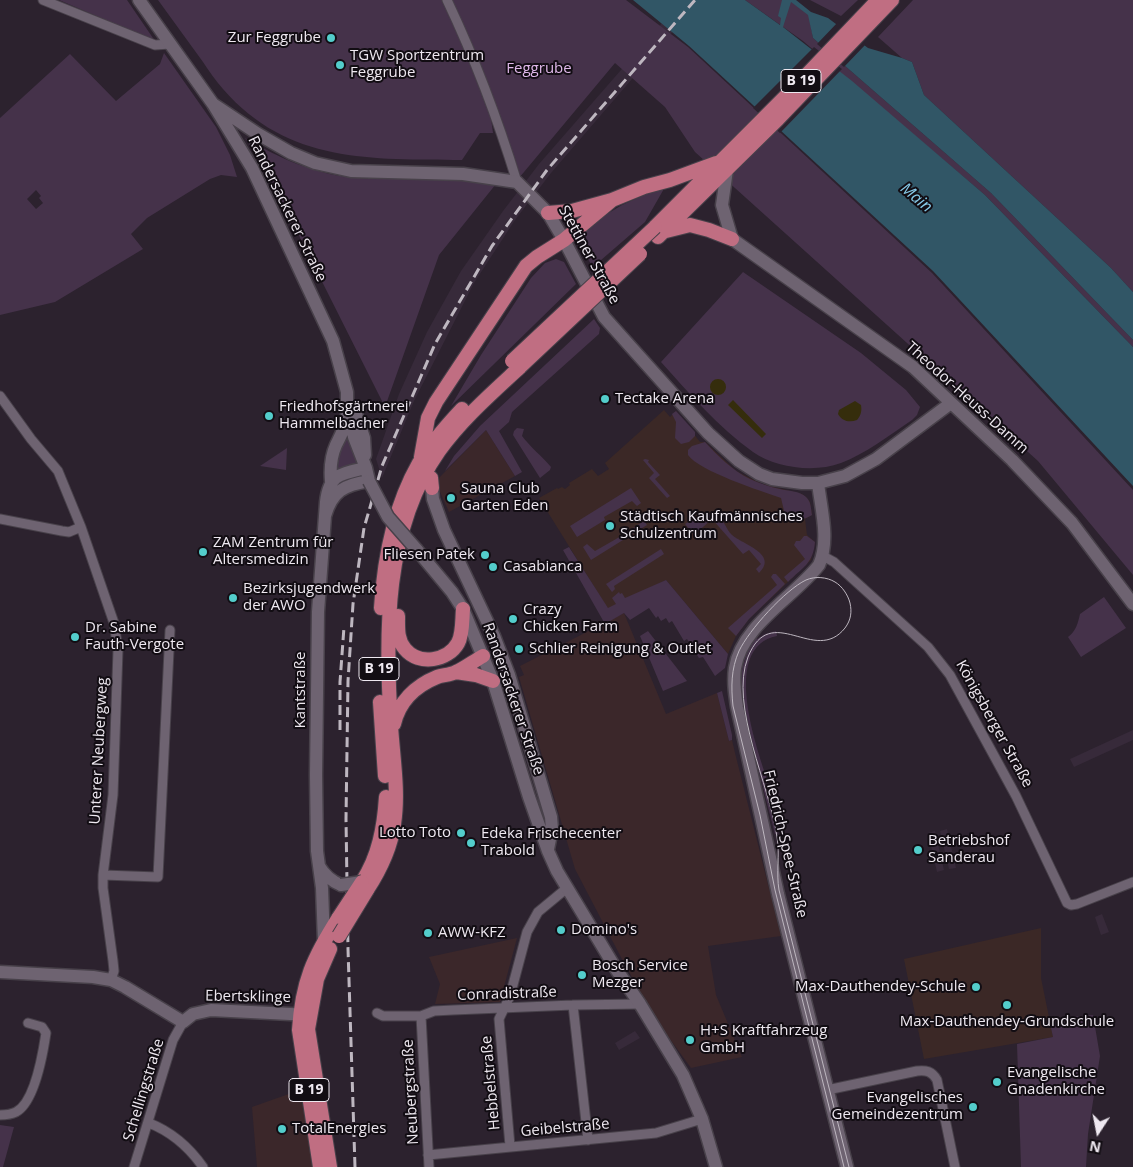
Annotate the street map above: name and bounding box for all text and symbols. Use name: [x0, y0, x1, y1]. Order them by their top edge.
place label: Zur Feggrube: [228, 29, 321, 47]
marker: Zur Feggrube: [325, 32, 337, 44]
place label: TGW Sportzentrum Feggrube: [350, 47, 484, 82]
marker: TGW Sportzentrum Feggrube: [334, 59, 346, 71]
park label: Feggrube: [506, 60, 572, 78]
road number: B 19: [781, 70, 821, 92]
street label: Randersackerer Straße: [244, 133, 330, 285]
water label: Main: [896, 179, 936, 217]
street label: Stettiner Straße: [554, 203, 624, 307]
street label: Theodor-Heuss-Damm: [902, 338, 1032, 458]
place label: Tectake Arena: [615, 390, 714, 408]
marker: Tectake Arena: [599, 393, 611, 405]
place label: Friedhofsgärtnerei Hammelbacher: [279, 398, 409, 433]
marker: Friedhofsgärtnerei Hammelbacher: [263, 410, 275, 422]
place label: Sauna Club Garten Eden: [461, 480, 548, 515]
marker: Sauna Club Garten Eden: [445, 492, 457, 504]
place label: Städtisch Kaufmännisches Schulzentrum: [620, 508, 803, 543]
marker: Städtisch Kaufmännisches Schulzentrum: [604, 520, 616, 532]
place label: ZAM Zentrum für Altersmedizin: [213, 534, 333, 569]
marker: ZAM Zentrum für Altersmedizin: [197, 546, 209, 558]
place label: Fliesen Patek: [384, 546, 475, 564]
marker: Fliesen Patek: [479, 549, 491, 561]
place label: Casabianca: [503, 558, 582, 576]
marker: Casabianca: [487, 561, 499, 573]
place label: Bezirksjugendwerk der AWO: [243, 580, 375, 615]
marker: Bezirksjugendwerk der AWO: [227, 592, 239, 604]
place label: Crazy Chicken Farm: [523, 601, 618, 636]
marker: Crazy Chicken Farm: [507, 613, 519, 625]
place label: Dr. Sabine Fauth-Vergote: [85, 619, 184, 654]
street label: Randersackerer Straße: [478, 620, 548, 778]
marker: Dr. Sabine Fauth-Vergote: [69, 631, 81, 643]
place label: Schlier Reinigung & Outlet: [529, 640, 711, 658]
marker: Schlier Reinigung & Outlet: [513, 643, 525, 655]
street label: Kantstraße: [292, 652, 310, 728]
street label: Königsberger Straße: [952, 657, 1036, 791]
road number: B 19: [359, 658, 399, 681]
street label: Unterer Neubergweg: [86, 677, 112, 825]
street label: Friedrich-Spee-Straße: [759, 768, 811, 920]
place label: Lotto Toto: [379, 824, 451, 842]
place label: Edeka Frischecenter Trabold: [481, 825, 621, 860]
marker: Lotto Toto: [455, 827, 467, 839]
place label: Betriebshof Sanderau: [928, 832, 1009, 867]
marker: Edeka Frischecenter Trabold: [465, 837, 477, 849]
marker: Betriebshof Sanderau: [912, 844, 924, 856]
place label: Domino's: [571, 921, 637, 939]
place label: AWW-KFZ: [438, 924, 506, 942]
marker: Domino's: [555, 924, 567, 936]
marker: AWW-KFZ: [422, 927, 434, 939]
place label: Bosch Service Mezger: [592, 957, 688, 992]
marker: Bosch Service Mezger: [576, 969, 588, 981]
place label: Max-Dauthendey-Schule: [795, 978, 966, 996]
marker: Max-Dauthendey-Schule: [970, 981, 982, 993]
street label: Conradistraße: [457, 983, 557, 1005]
street label: Ebertsklinge: [205, 987, 291, 1007]
marker: Max-Dauthendey-Grundschule: [1001, 999, 1013, 1011]
place label: Max-Dauthendey-Grundschule: [900, 1013, 1114, 1031]
place label: H+S Kraftfahrzeug GmbH: [700, 1022, 827, 1057]
marker: H+S Kraftfahrzeug GmbH: [684, 1034, 696, 1046]
street label: Hebbelstraße: [478, 1035, 504, 1131]
street label: Schellingstraße: [120, 1036, 168, 1144]
street label: Neubergstraße: [399, 1039, 423, 1145]
place label: Evangelische Gnadenkirche: [1007, 1064, 1105, 1099]
marker: Evangelische Gnadenkirche: [991, 1076, 1003, 1088]
road number: B 19: [289, 1078, 329, 1102]
place label: Evangelisches Gemeindezentrum: [832, 1089, 963, 1124]
marker: Evangelisches Gemeindezentrum: [967, 1101, 979, 1113]
north arrow: [1073, 1107, 1123, 1157]
street label: Geibelstraße: [520, 1115, 610, 1141]
place label: TotalEnergies: [292, 1120, 386, 1138]
marker: TotalEnergies: [276, 1123, 288, 1135]
text: N: [1088, 1137, 1102, 1158]

